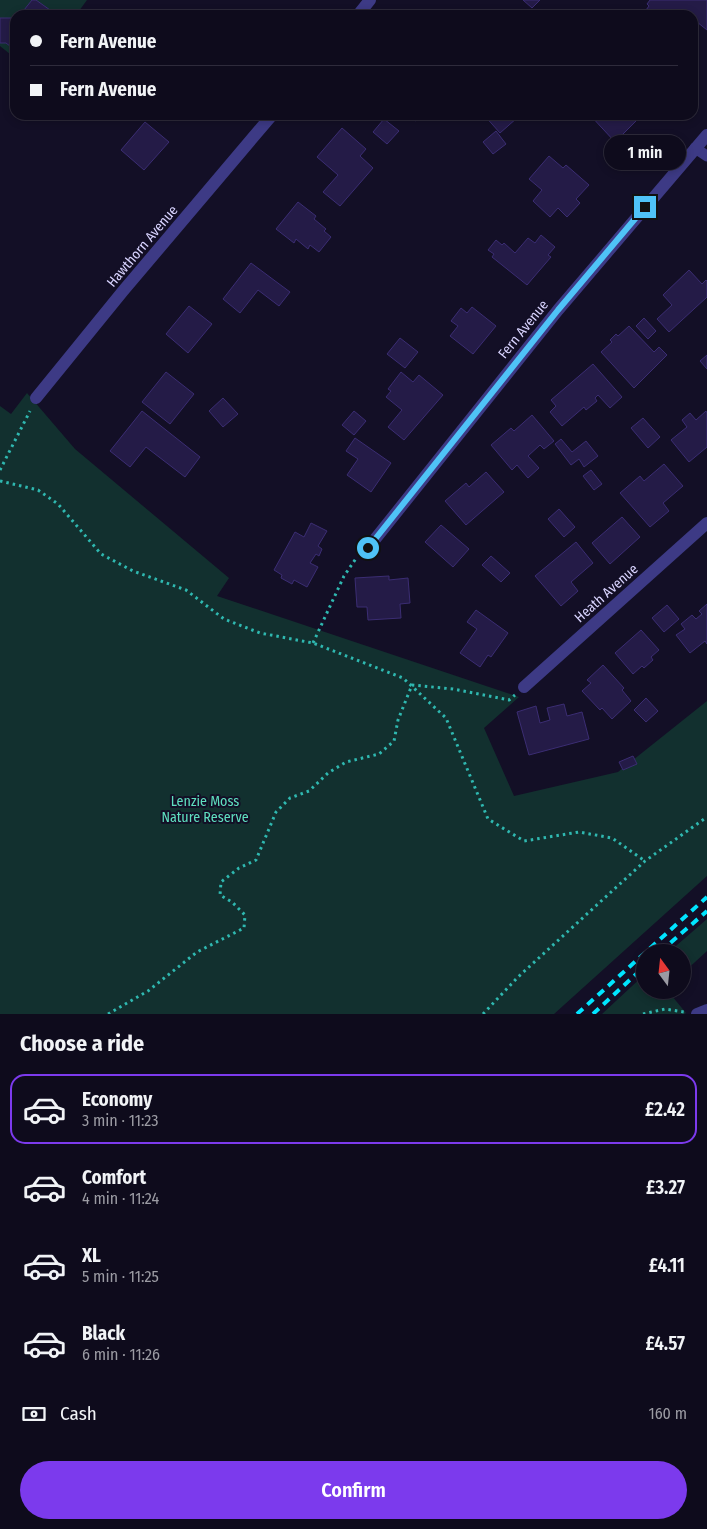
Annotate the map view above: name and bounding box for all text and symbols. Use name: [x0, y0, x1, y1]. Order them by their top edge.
text: Fern Avenue: [60, 30, 156, 53]
text: Fern Avenue: [60, 78, 156, 101]
callout: 1 min: [604, 134, 686, 170]
text: 1 min: [628, 143, 662, 162]
route end: [634, 196, 656, 218]
street label: Hawthorn Avenue: [103, 202, 182, 291]
street label: Fern Avenue: [495, 297, 552, 362]
route start: [357, 537, 379, 559]
street label: Heath Avenue: [571, 560, 642, 626]
park label: Lenzie Moss Nature Reserve: [161, 793, 249, 826]
north arrow: [636, 944, 691, 999]
map controls: [636, 944, 691, 999]
text: Choose a ride: [20, 1030, 144, 1057]
icon: car: [22, 1087, 67, 1132]
text: Economy: [82, 1088, 152, 1111]
text: £2.42: [645, 1098, 685, 1121]
text: 3 min · 11:23: [82, 1111, 159, 1130]
icon: car: [22, 1165, 67, 1210]
text: Comfort: [82, 1166, 146, 1189]
text: £3.27: [646, 1176, 685, 1199]
text: 4 min · 11:24: [82, 1189, 159, 1208]
icon: car: [22, 1243, 67, 1288]
text: XL: [82, 1244, 101, 1267]
text: £4.11: [649, 1254, 685, 1277]
text: 5 min · 11:25: [82, 1267, 159, 1286]
icon: car: [22, 1321, 67, 1366]
text: Black: [82, 1322, 125, 1345]
text: £4.57: [645, 1332, 685, 1355]
text: 6 min · 11:26: [82, 1345, 160, 1364]
icon: cash: [20, 1400, 48, 1428]
text: Cash: [60, 1402, 97, 1425]
text: 160 m: [648, 1404, 687, 1423]
button: Confirm: [20, 1461, 687, 1519]

